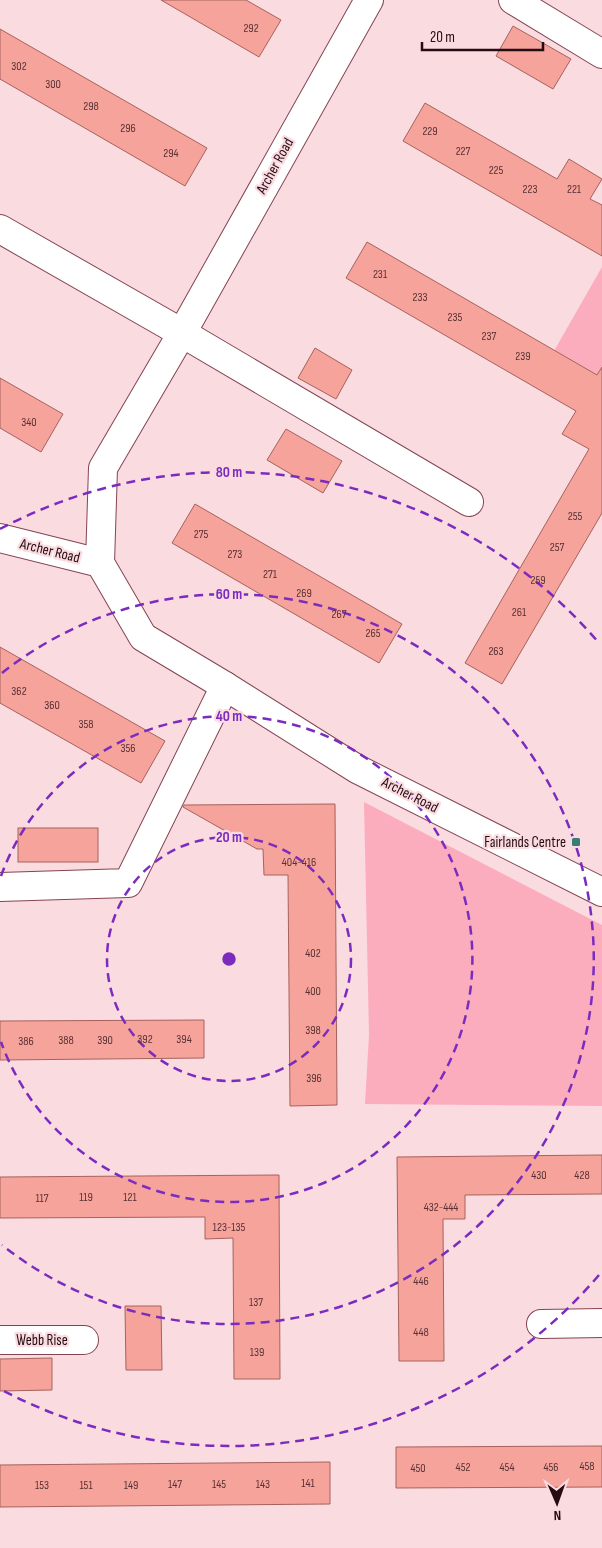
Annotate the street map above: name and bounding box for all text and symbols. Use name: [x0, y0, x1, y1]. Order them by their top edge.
scale bar: [422, 20, 543, 52]
house number: 292: [243, 21, 259, 36]
text: 20 m: [430, 28, 455, 47]
house number: 302: [11, 59, 27, 74]
house number: 300: [45, 77, 61, 92]
house number: 298: [83, 99, 99, 114]
house number: 296: [120, 121, 136, 136]
house number: 229: [422, 124, 438, 139]
street label: Archer Road: [251, 135, 298, 198]
house number: 227: [456, 144, 471, 159]
house number: 294: [163, 146, 179, 161]
house number: 225: [489, 163, 504, 178]
house number: 223: [523, 182, 537, 197]
house number: 221: [567, 182, 582, 197]
house number: 231: [373, 267, 388, 282]
house number: 233: [412, 290, 428, 305]
house number: 235: [448, 310, 463, 325]
house number: 237: [482, 329, 497, 344]
house number: 239: [515, 349, 531, 364]
house number: 340: [21, 415, 37, 430]
text: 80 m: [216, 463, 242, 482]
house number: 255: [568, 509, 582, 524]
house number: 275: [194, 527, 208, 542]
street label: Archer Road: [17, 534, 82, 568]
house number: 257: [550, 540, 564, 555]
house number: 273: [228, 547, 242, 562]
house number: 271: [263, 567, 278, 582]
house number: 259: [530, 573, 546, 588]
text: 60 m: [216, 585, 242, 604]
house number: 269: [296, 586, 312, 601]
house number: 261: [512, 605, 527, 620]
house number: 267: [331, 607, 347, 622]
house number: 265: [365, 626, 381, 641]
house number: 263: [488, 644, 504, 659]
house number: 362: [11, 684, 27, 699]
house number: 360: [44, 698, 60, 713]
text: 40 m: [216, 707, 242, 726]
house number: 358: [78, 717, 94, 732]
house number: 356: [120, 741, 136, 756]
street label: Archer Road: [378, 772, 441, 817]
text: 20 m: [216, 828, 242, 847]
place label: Fairlands Centre: [484, 833, 566, 852]
marker: Fairlands Centre: [570, 836, 582, 848]
house number: 404-416: [282, 855, 316, 870]
house number: 402: [305, 946, 321, 961]
centre of rings: [220, 950, 238, 968]
house number: 400: [305, 984, 321, 999]
house number: 398: [305, 1023, 321, 1038]
house number: 392: [137, 1032, 153, 1047]
house number: 394: [176, 1032, 192, 1047]
house number: 388: [58, 1033, 74, 1048]
house number: 390: [97, 1033, 113, 1048]
house number: 386: [18, 1034, 34, 1049]
house number: 396: [306, 1071, 322, 1086]
house number: 430: [531, 1168, 547, 1183]
house number: 428: [574, 1168, 590, 1183]
house number: 119: [79, 1190, 93, 1205]
house number: 121: [123, 1190, 138, 1205]
house number: 117: [35, 1191, 49, 1206]
house number: 432-444: [424, 1200, 458, 1215]
house number: 123-135: [213, 1220, 246, 1235]
house number: 446: [413, 1274, 429, 1289]
house number: 137: [249, 1295, 263, 1310]
house number: 448: [413, 1325, 429, 1340]
street label: Webb Rise: [16, 1331, 68, 1350]
house number: 139: [250, 1345, 264, 1360]
house number: 458: [579, 1459, 595, 1474]
house number: 452: [456, 1460, 470, 1475]
house number: 454: [500, 1460, 514, 1475]
house number: 456: [543, 1460, 559, 1475]
house number: 450: [410, 1461, 426, 1476]
house number: 141: [301, 1476, 316, 1491]
house number: 147: [168, 1477, 182, 1492]
house number: 145: [212, 1477, 226, 1492]
house number: 143: [256, 1477, 270, 1492]
house number: 153: [35, 1478, 49, 1493]
house number: 151: [79, 1478, 93, 1493]
house number: 149: [124, 1478, 138, 1493]
north arrow: [532, 1478, 582, 1528]
text: N: [553, 1507, 561, 1524]

